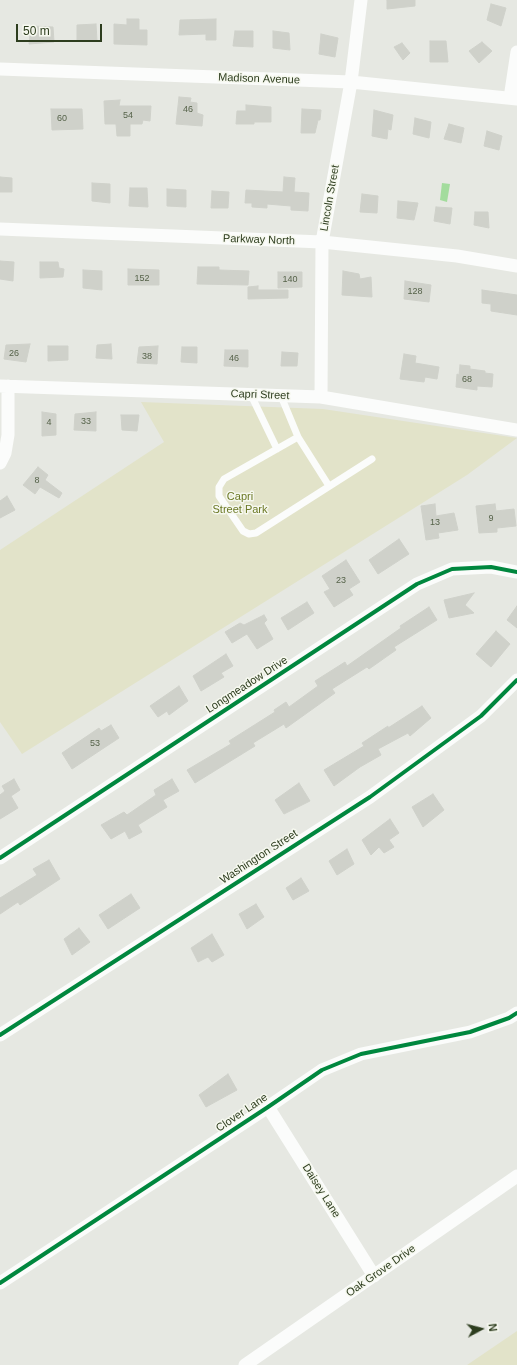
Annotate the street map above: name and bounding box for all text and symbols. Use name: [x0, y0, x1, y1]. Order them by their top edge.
scale bar: [18, 16, 104, 42]
text: 50 m: [23, 24, 50, 38]
street label: Madison Avenue: [218, 71, 300, 87]
house number: 46: [183, 105, 193, 115]
house number: 54: [123, 111, 133, 121]
house number: 60: [57, 114, 67, 124]
street label: Lincoln Street: [318, 164, 342, 232]
street label: Parkway North: [223, 232, 295, 248]
house number: 152: [134, 274, 150, 284]
house number: 140: [282, 275, 298, 285]
house number: 128: [407, 287, 423, 297]
house number: 26: [9, 349, 19, 359]
house number: 38: [142, 352, 152, 362]
house number: 46: [229, 354, 239, 364]
house number: 68: [462, 375, 472, 385]
street label: Capri Street: [230, 387, 290, 403]
house number: 33: [81, 417, 91, 427]
house number: 4: [46, 418, 52, 428]
house number: 8: [34, 476, 40, 486]
park label: Capri Street Park: [212, 490, 268, 516]
house number: 9: [488, 514, 494, 524]
house number: 13: [430, 518, 440, 528]
house number: 23: [336, 576, 346, 586]
street label: Longmeadow Drive: [204, 654, 290, 716]
house number: 53: [90, 739, 100, 749]
street label: Washington Street: [218, 827, 300, 887]
street label: Clover Lane: [214, 1091, 270, 1135]
street label: Daisey Lane: [299, 1162, 343, 1220]
street label: Oak Grove Drive: [344, 1242, 418, 1300]
north arrow: [461, 1309, 501, 1349]
text: N: [486, 1323, 499, 1332]

